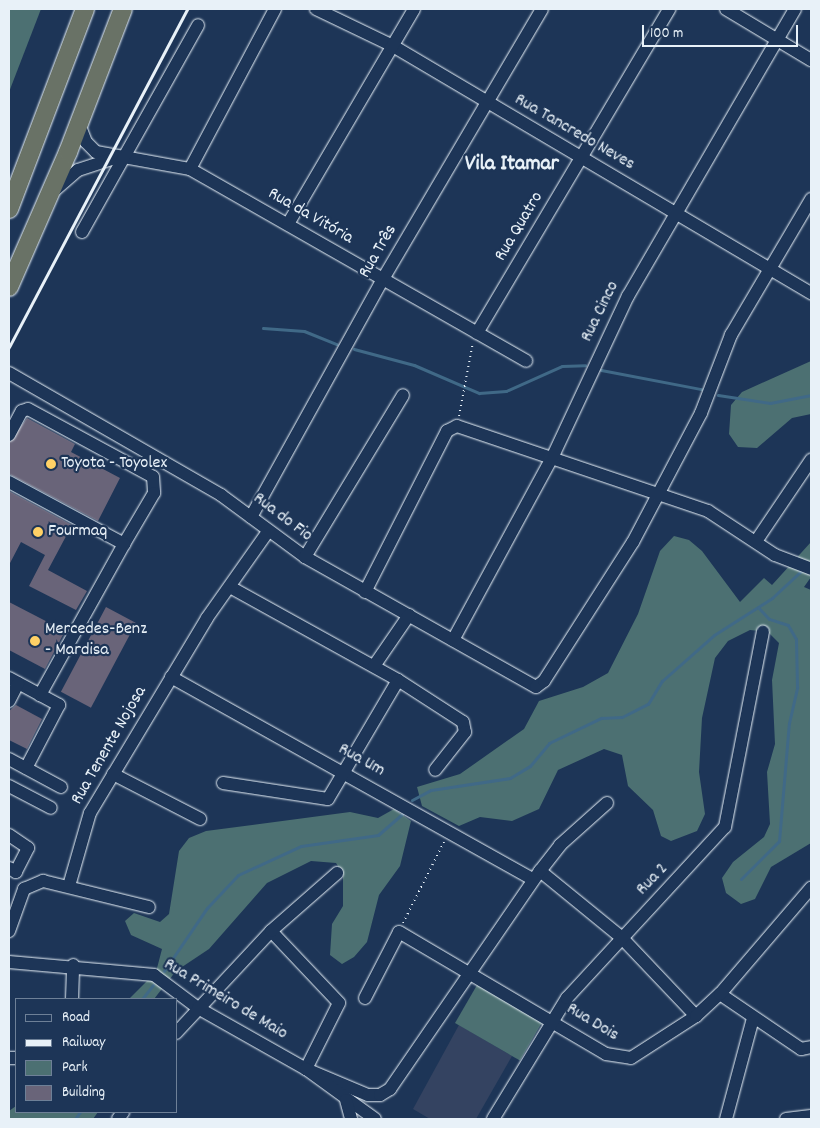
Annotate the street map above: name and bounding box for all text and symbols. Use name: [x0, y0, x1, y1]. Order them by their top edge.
scale bar: [645, 15, 801, 47]
text: 100 m: [650, 23, 683, 45]
street label: Rua Tancredo Neves: [510, 90, 638, 176]
district label: Vila Itamar: [465, 152, 559, 178]
street label: Rua da Vitória: [263, 184, 357, 250]
street label: Rua Quatro: [491, 188, 549, 266]
street label: Rua Três: [355, 221, 403, 283]
street label: Rua Cinco: [577, 278, 625, 346]
place label: Toyota - Toyolex: [61, 453, 167, 475]
marker: Toyota - Toyolex: [45, 458, 57, 470]
street label: Rua do Fio: [248, 489, 316, 547]
place label: Fourmaq: [48, 521, 107, 543]
marker: Fourmaq: [32, 526, 44, 538]
place label: Mercedes-Benz - Mardisa: [45, 620, 147, 662]
marker: Mercedes-Benz - Mardisa: [29, 635, 41, 647]
street label: Rua Tenente Nojosa: [67, 683, 153, 809]
street label: Rua Um: [334, 739, 388, 783]
street label: Rua 2: [632, 859, 674, 901]
street label: Rua Primeiro de Maio: [159, 955, 291, 1045]
legend: [15, 998, 178, 1113]
street label: Rua Dois: [562, 999, 622, 1047]
text: Road: [62, 1007, 90, 1029]
text: Railway: [62, 1032, 105, 1054]
text: Park: [62, 1057, 88, 1079]
text: Building: [62, 1082, 105, 1104]

